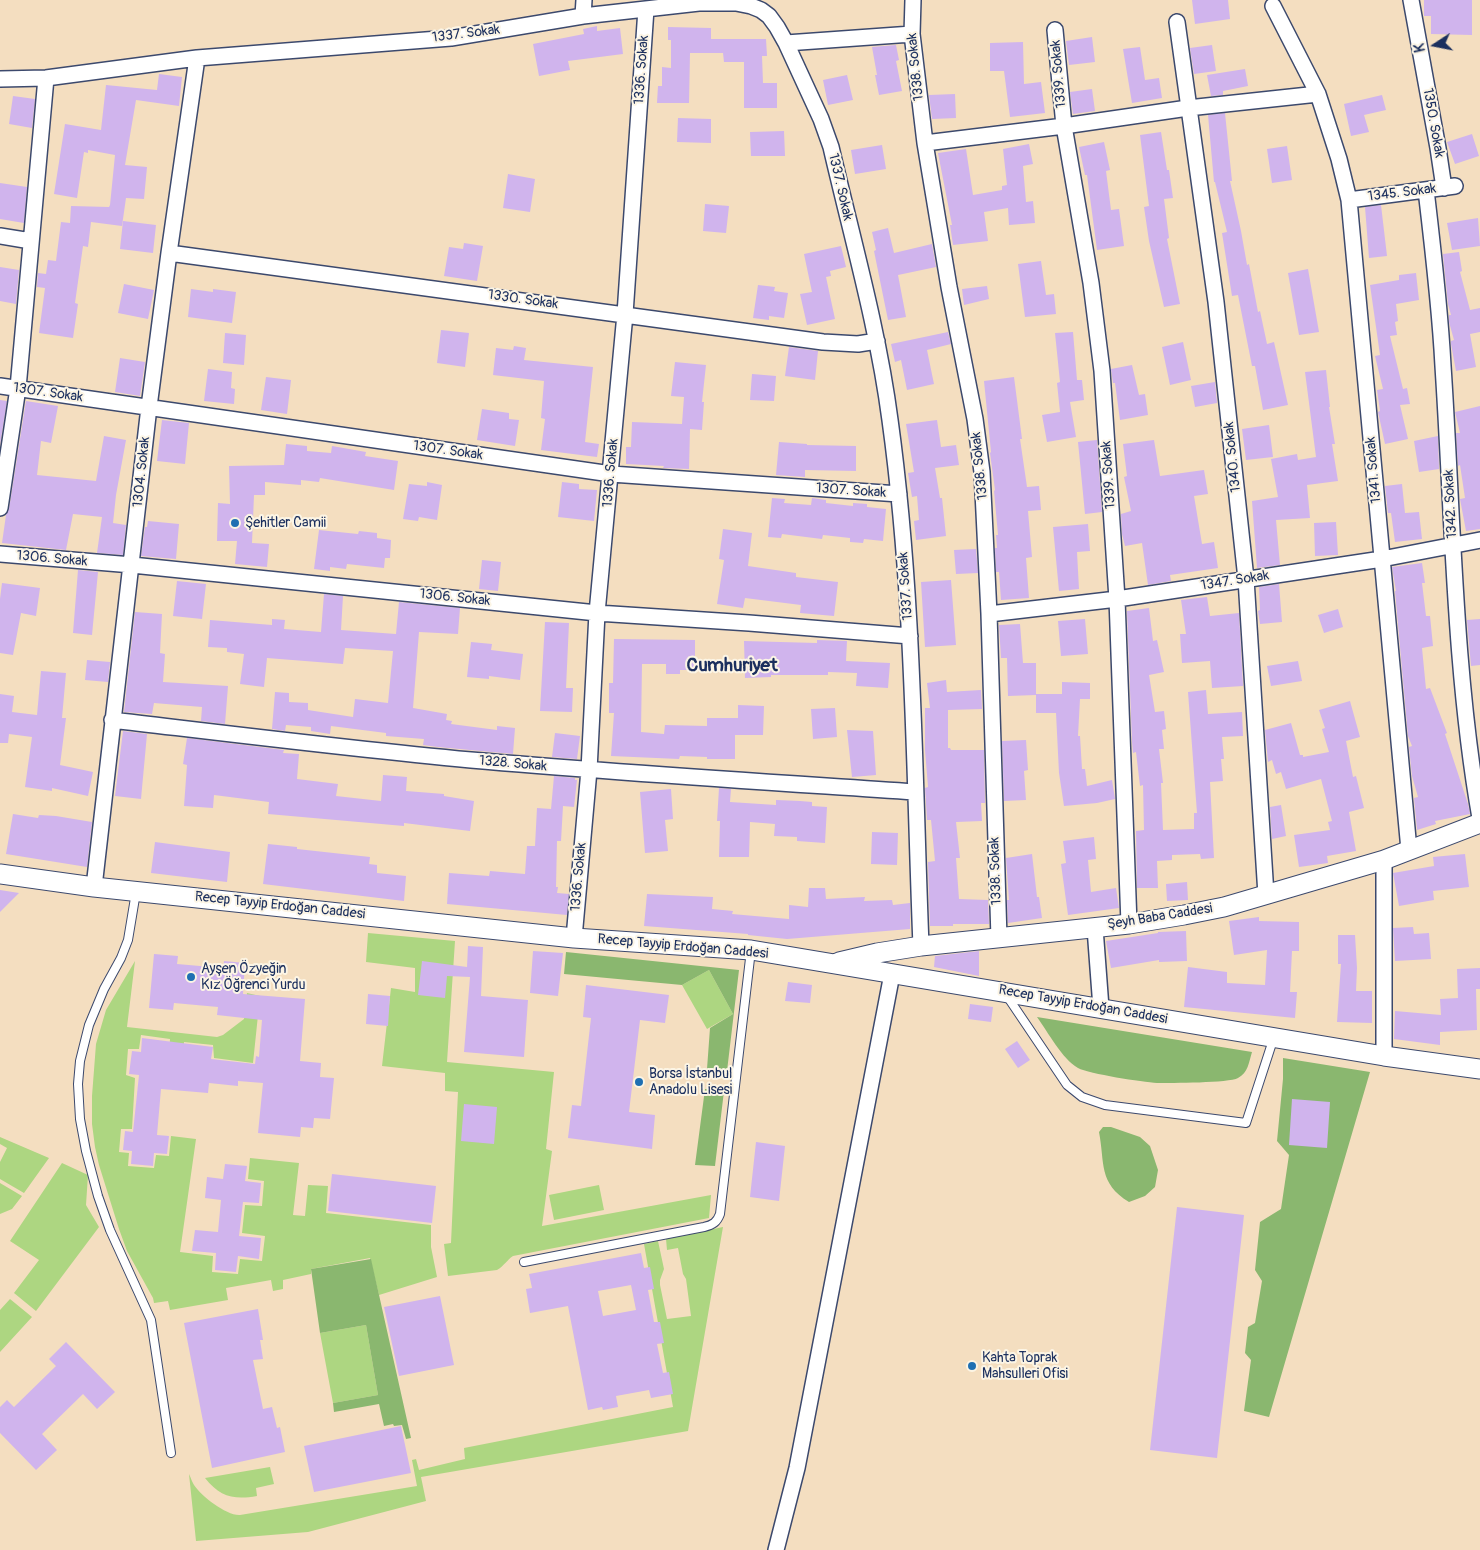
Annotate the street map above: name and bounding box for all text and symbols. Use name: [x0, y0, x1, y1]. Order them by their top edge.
north arrow: [1410, 20, 1460, 70]
street label: 1337. Sokak: [431, 21, 501, 47]
street label: 1338. Sokak: [904, 32, 928, 102]
street label: 1336. Sokak: [631, 35, 653, 105]
street label: 1339. Sokak: [1048, 39, 1070, 109]
text: K: [1411, 42, 1429, 54]
street label: 1350. Sokak: [1419, 87, 1447, 159]
street label: 1337. Sokak: [824, 152, 856, 222]
street label: 1345. Sokak: [1367, 180, 1437, 206]
street label: 1330. Sokak: [487, 287, 559, 313]
street label: 1307. Sokak: [12, 380, 84, 406]
street label: 1340. Sokak: [1221, 421, 1245, 493]
street label: 1338. Sokak: [968, 431, 992, 501]
street label: 1304. Sokak: [130, 436, 154, 508]
street label: 1341. Sokak: [1363, 436, 1385, 504]
street label: 1307. Sokak: [412, 438, 484, 464]
street label: 1336. Sokak: [600, 438, 622, 508]
street label: 1339. Sokak: [1098, 440, 1120, 510]
street label: 1342. Sokak: [1441, 469, 1461, 539]
street label: 1307. Sokak: [815, 480, 887, 502]
place label: Şehitler Camii: [245, 515, 326, 531]
marker: Şehitler Camii: [229, 517, 241, 529]
street label: 1306. Sokak: [16, 548, 88, 570]
street label: 1337. Sokak: [895, 551, 917, 621]
street label: 1347. Sokak: [1200, 567, 1270, 595]
street label: 1306. Sokak: [419, 586, 491, 610]
district label: Cumhuriyet: [686, 655, 778, 677]
street label: 1328. Sokak: [478, 753, 548, 775]
street label: 1338. Sokak: [986, 837, 1006, 905]
street label: 1336. Sokak: [568, 842, 590, 912]
street label: Recep Tayyip Erdoğan Caddesi: [194, 889, 366, 923]
street label: Şeyh Baba Caddesi: [1106, 900, 1214, 934]
street label: Recep Tayyip Erdoğan Caddesi: [597, 931, 769, 963]
place label: Ayşen Özyeğin Kız Öğrenci Yurdu: [201, 961, 306, 994]
marker: Ayşen Özyeğin Kız Öğrenci Yurdu: [185, 971, 197, 983]
street label: Recep Tayyip Erdoğan Caddesi: [997, 982, 1169, 1028]
place label: Borsa İstanbul Anadolu Lisesi: [649, 1066, 732, 1098]
marker: Borsa İstanbul Anadolu Lisesi: [633, 1076, 645, 1088]
place label: Kahta Toprak Mahsulleri Ofisi: [982, 1350, 1068, 1382]
marker: Kahta Toprak Mahsulleri Ofisi: [966, 1360, 978, 1372]

